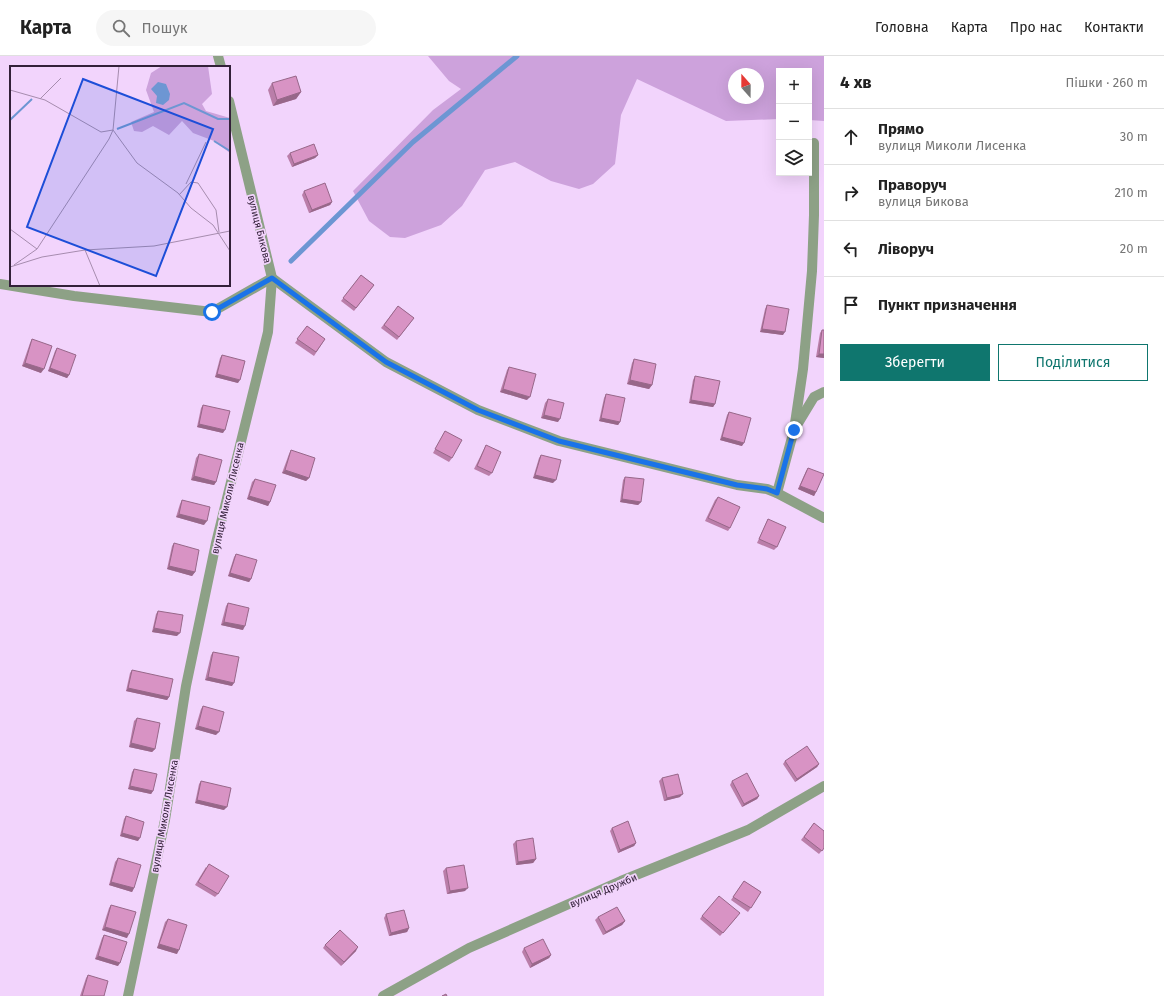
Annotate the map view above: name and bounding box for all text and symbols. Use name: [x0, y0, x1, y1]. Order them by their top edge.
search box: [96, 10, 376, 46]
text: Карта: [20, 16, 72, 39]
icon: search: [110, 17, 132, 39]
text: Пошук: [142, 19, 188, 37]
text: Головна: [875, 19, 929, 36]
text: Карта: [951, 19, 988, 36]
text: Про нас: [1010, 19, 1062, 36]
text: Контакти: [1084, 19, 1144, 36]
inset map: [10, 66, 230, 286]
north arrow: [728, 68, 764, 104]
map controls: [776, 68, 812, 176]
button: +: [776, 68, 812, 104]
text: 4 хв: [840, 72, 872, 93]
text: Пішки · 260 m: [1065, 75, 1148, 90]
button: −: [776, 104, 812, 140]
text: Прямо: [878, 120, 924, 138]
icon: ahead: [840, 126, 862, 148]
text: 30 m: [1120, 129, 1148, 144]
text: вулиця Миколи Лисенка: [878, 138, 1026, 153]
button: layers: [776, 140, 812, 176]
text: Праворуч: [878, 176, 947, 194]
icon: right: [840, 182, 862, 204]
text: 210 m: [1114, 185, 1148, 200]
street label: вулиця Бикова: [245, 194, 273, 265]
text: вулиця Бикова: [878, 194, 969, 209]
icon: left: [840, 238, 862, 260]
text: Ліворуч: [878, 240, 934, 258]
text: 20 m: [1120, 241, 1148, 256]
icon: arrive: [840, 294, 862, 316]
text: Пункт призначення: [878, 296, 1017, 314]
route start: [203, 303, 221, 321]
button: Зберегти: [840, 344, 990, 381]
button: Поділитися: [998, 344, 1148, 381]
route end: [785, 421, 803, 439]
street label: вулиця Миколи Лисенка: [209, 441, 247, 555]
street label: вулиця Миколи Лисенка: [149, 759, 181, 873]
street label: вулиця Дружби: [568, 871, 639, 911]

